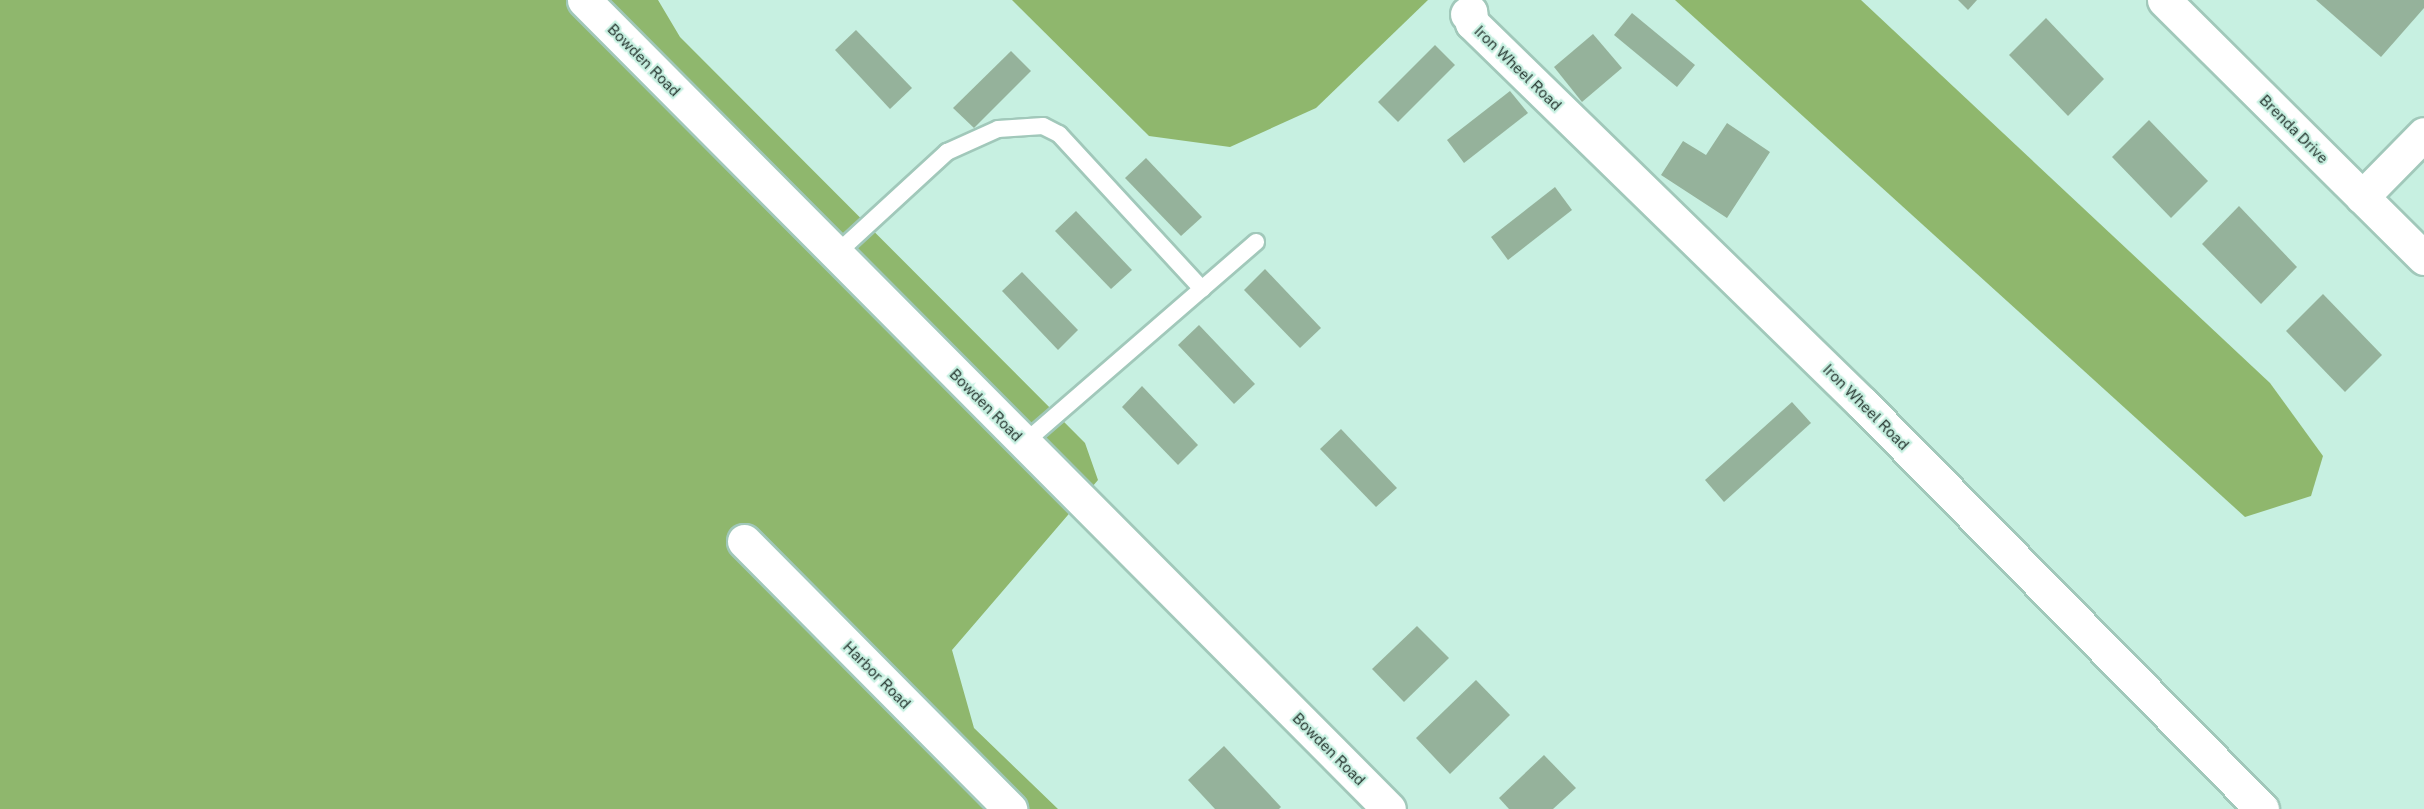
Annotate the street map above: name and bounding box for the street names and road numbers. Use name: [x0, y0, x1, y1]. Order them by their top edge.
street label: Bowden Road: [604, 20, 684, 100]
street label: Iron Wheel Road: [1471, 22, 1565, 114]
street label: Brenda Drive: [2256, 91, 2332, 167]
street label: Iron Wheel Road: [1819, 360, 1913, 454]
street label: Bowden Road: [946, 365, 1026, 445]
street label: Harbor Road: [840, 638, 914, 712]
street label: Bowden Road: [1289, 709, 1369, 789]

